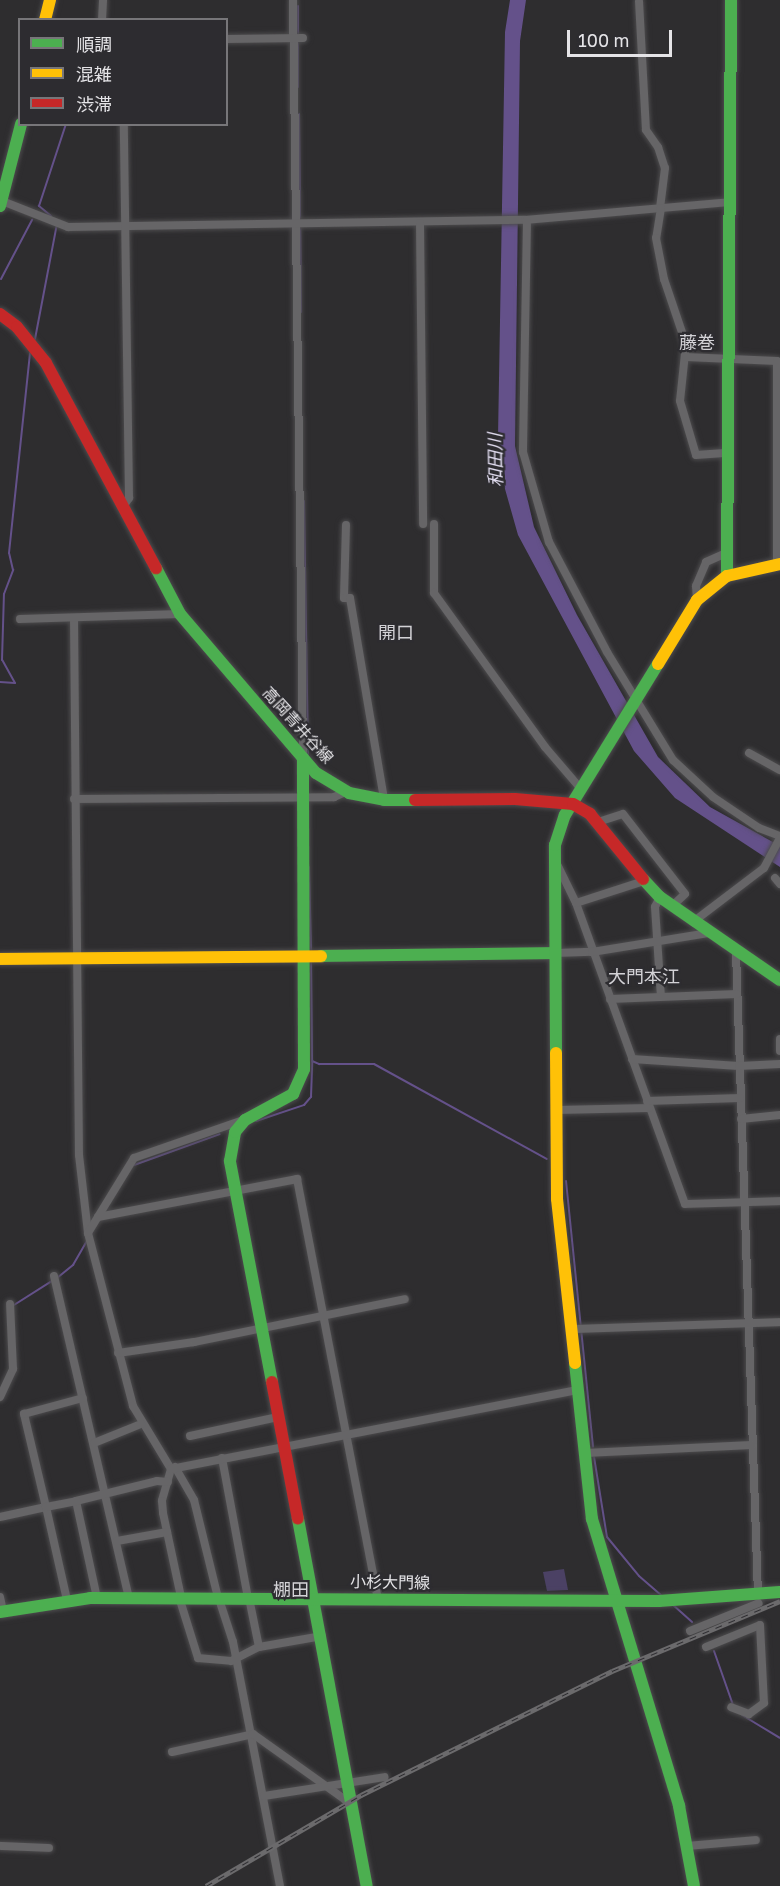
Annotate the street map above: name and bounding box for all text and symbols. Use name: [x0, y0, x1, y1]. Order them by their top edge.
legend: [18, 18, 228, 126]
scale bar: [570, 18, 675, 56]
text: 100 m: [578, 29, 629, 51]
text: 順調: [76, 33, 112, 55]
text: 混雑: [76, 63, 112, 85]
text: 渋滞: [76, 93, 112, 115]
district label: 藤巻: [679, 331, 715, 353]
water label: 和田川: [484, 433, 506, 487]
district label: 開口: [378, 621, 414, 643]
street label: 高岡青井谷線: [259, 683, 337, 767]
district label: 大門本江: [608, 965, 680, 987]
street label: 小杉大門線: [350, 1572, 430, 1592]
district label: 棚田: [273, 1578, 309, 1600]

